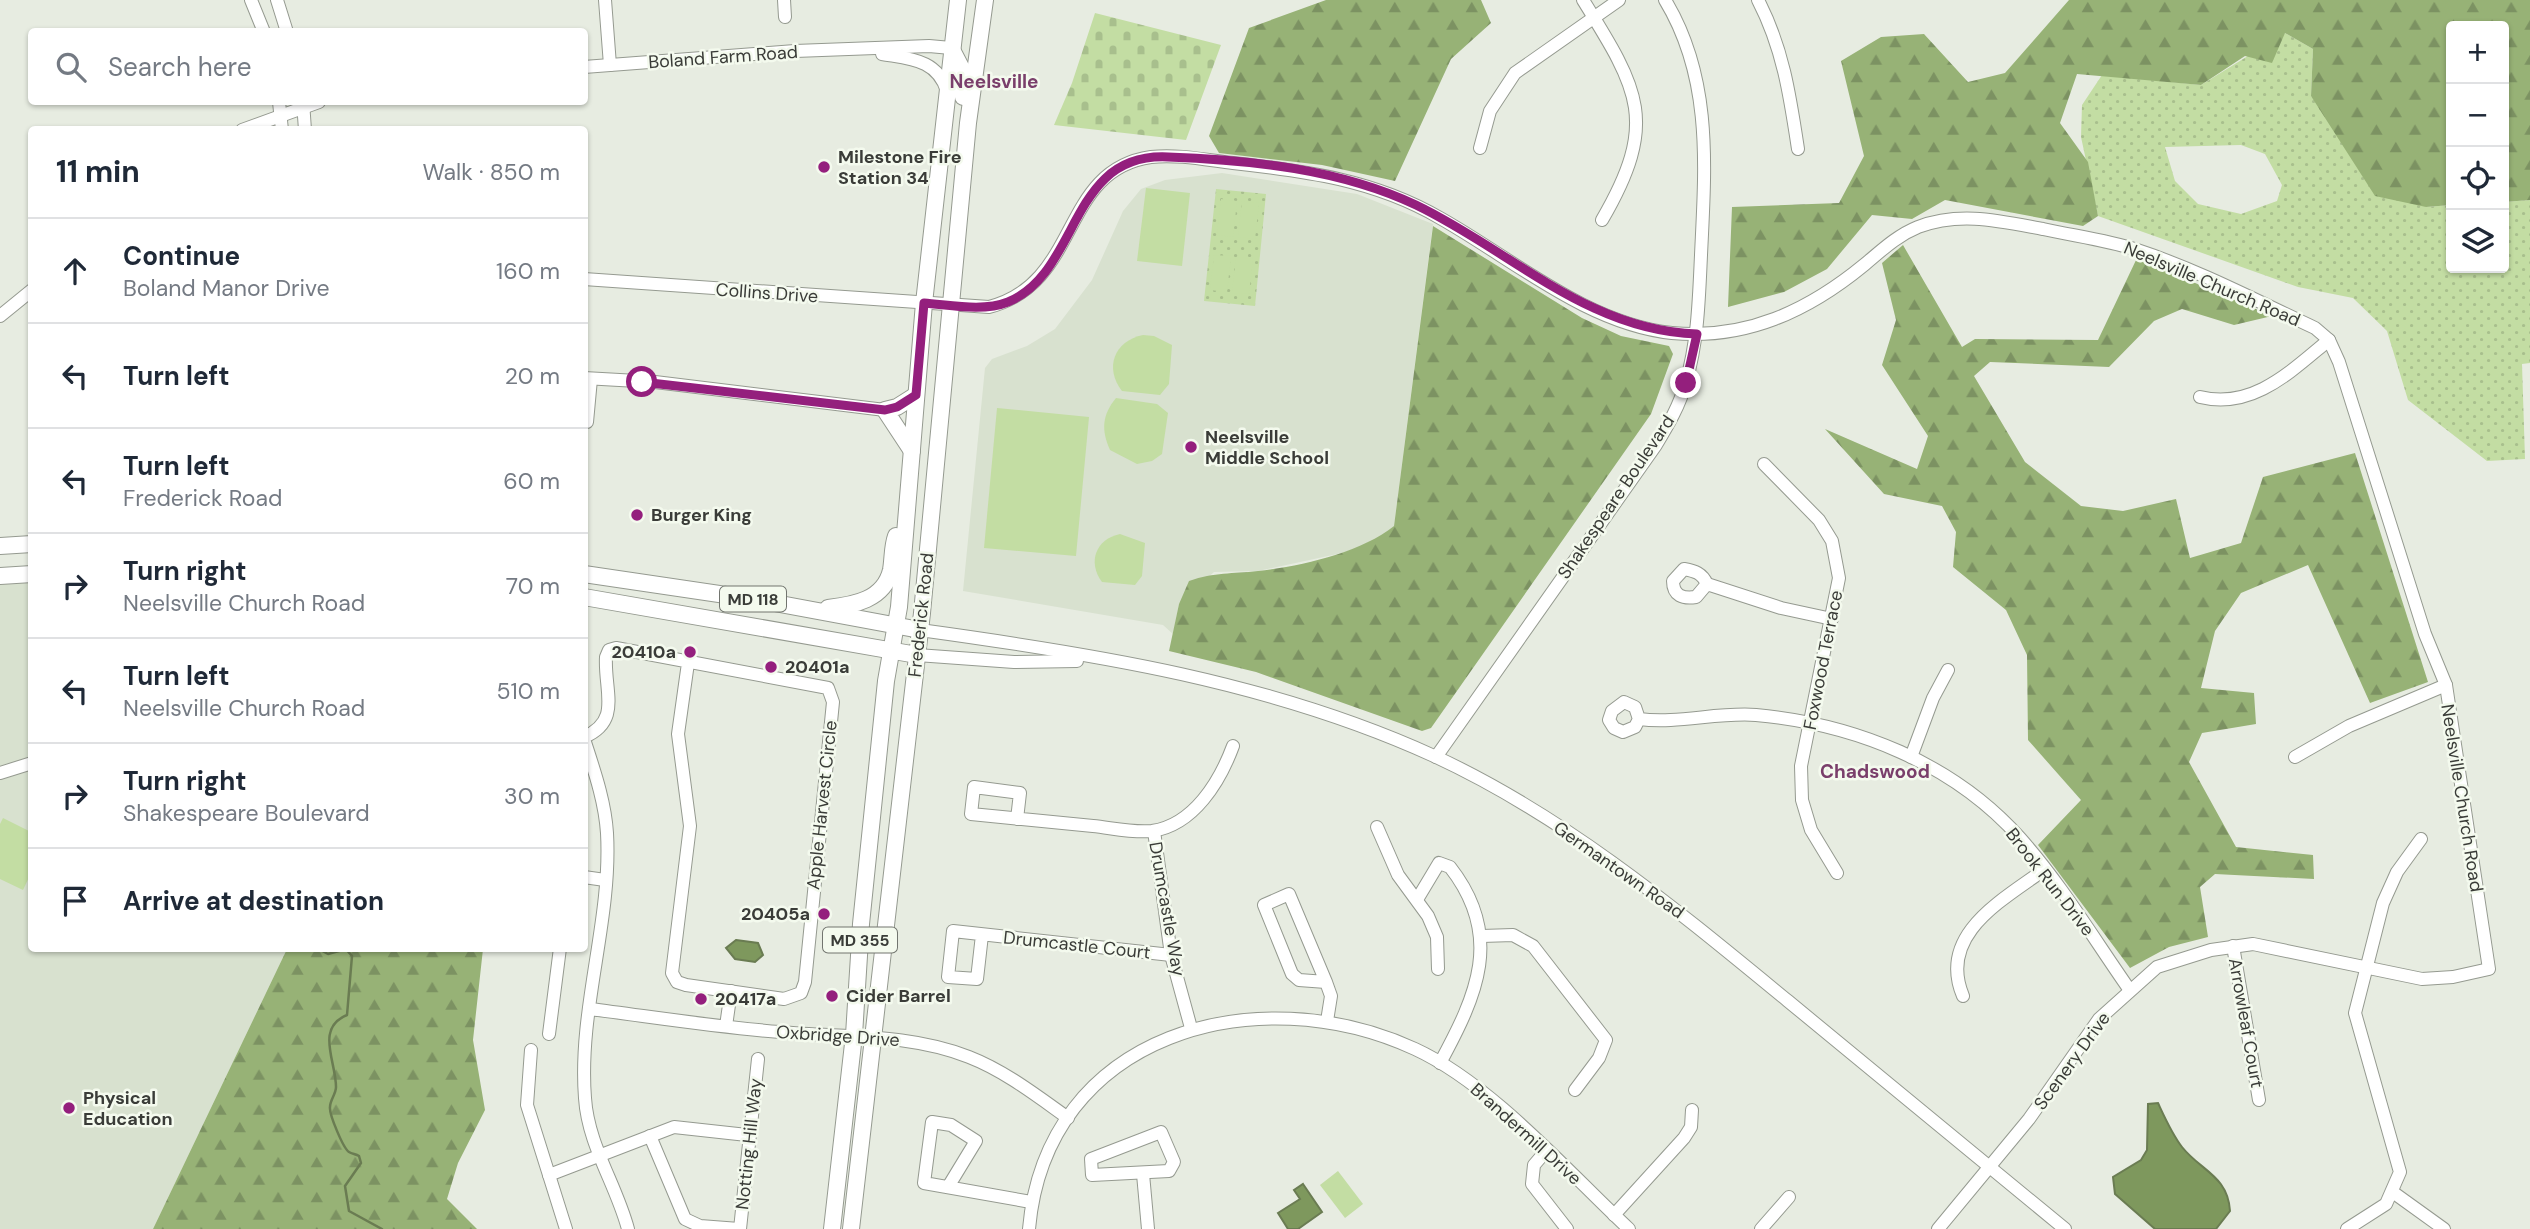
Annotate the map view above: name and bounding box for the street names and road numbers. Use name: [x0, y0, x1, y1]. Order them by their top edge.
street label: Boland Farm Road: [647, 40, 799, 74]
street label: Neelsville Church Road: [2120, 236, 2304, 332]
street label: Collins Drive: [715, 277, 819, 309]
street label: Shakespeare Boulevard: [1552, 410, 1680, 584]
street label: Frederick Road: [903, 552, 939, 678]
road number: MD 118: [720, 586, 786, 612]
street label: Foxwood Terrace: [1798, 588, 1848, 732]
street label: Neelsville Church Road: [2435, 703, 2489, 893]
street label: Apple Harvest Circle: [801, 719, 843, 891]
street label: Germantown Road: [1549, 816, 1689, 924]
street label: Brook Run Drive: [2000, 823, 2100, 941]
street label: Drumcastle Way: [1143, 840, 1191, 978]
street label: Drumcastle Court: [1002, 925, 1152, 965]
road number: MD 355: [823, 928, 897, 952]
street label: Arrowleaf Court: [2223, 956, 2269, 1090]
street label: Scenery Drive: [2028, 1007, 2116, 1115]
street label: Oxbridge Drive: [775, 1020, 901, 1052]
street label: Notting Hill Way: [730, 1077, 768, 1211]
street label: Brandermill Drive: [1465, 1078, 1587, 1190]

